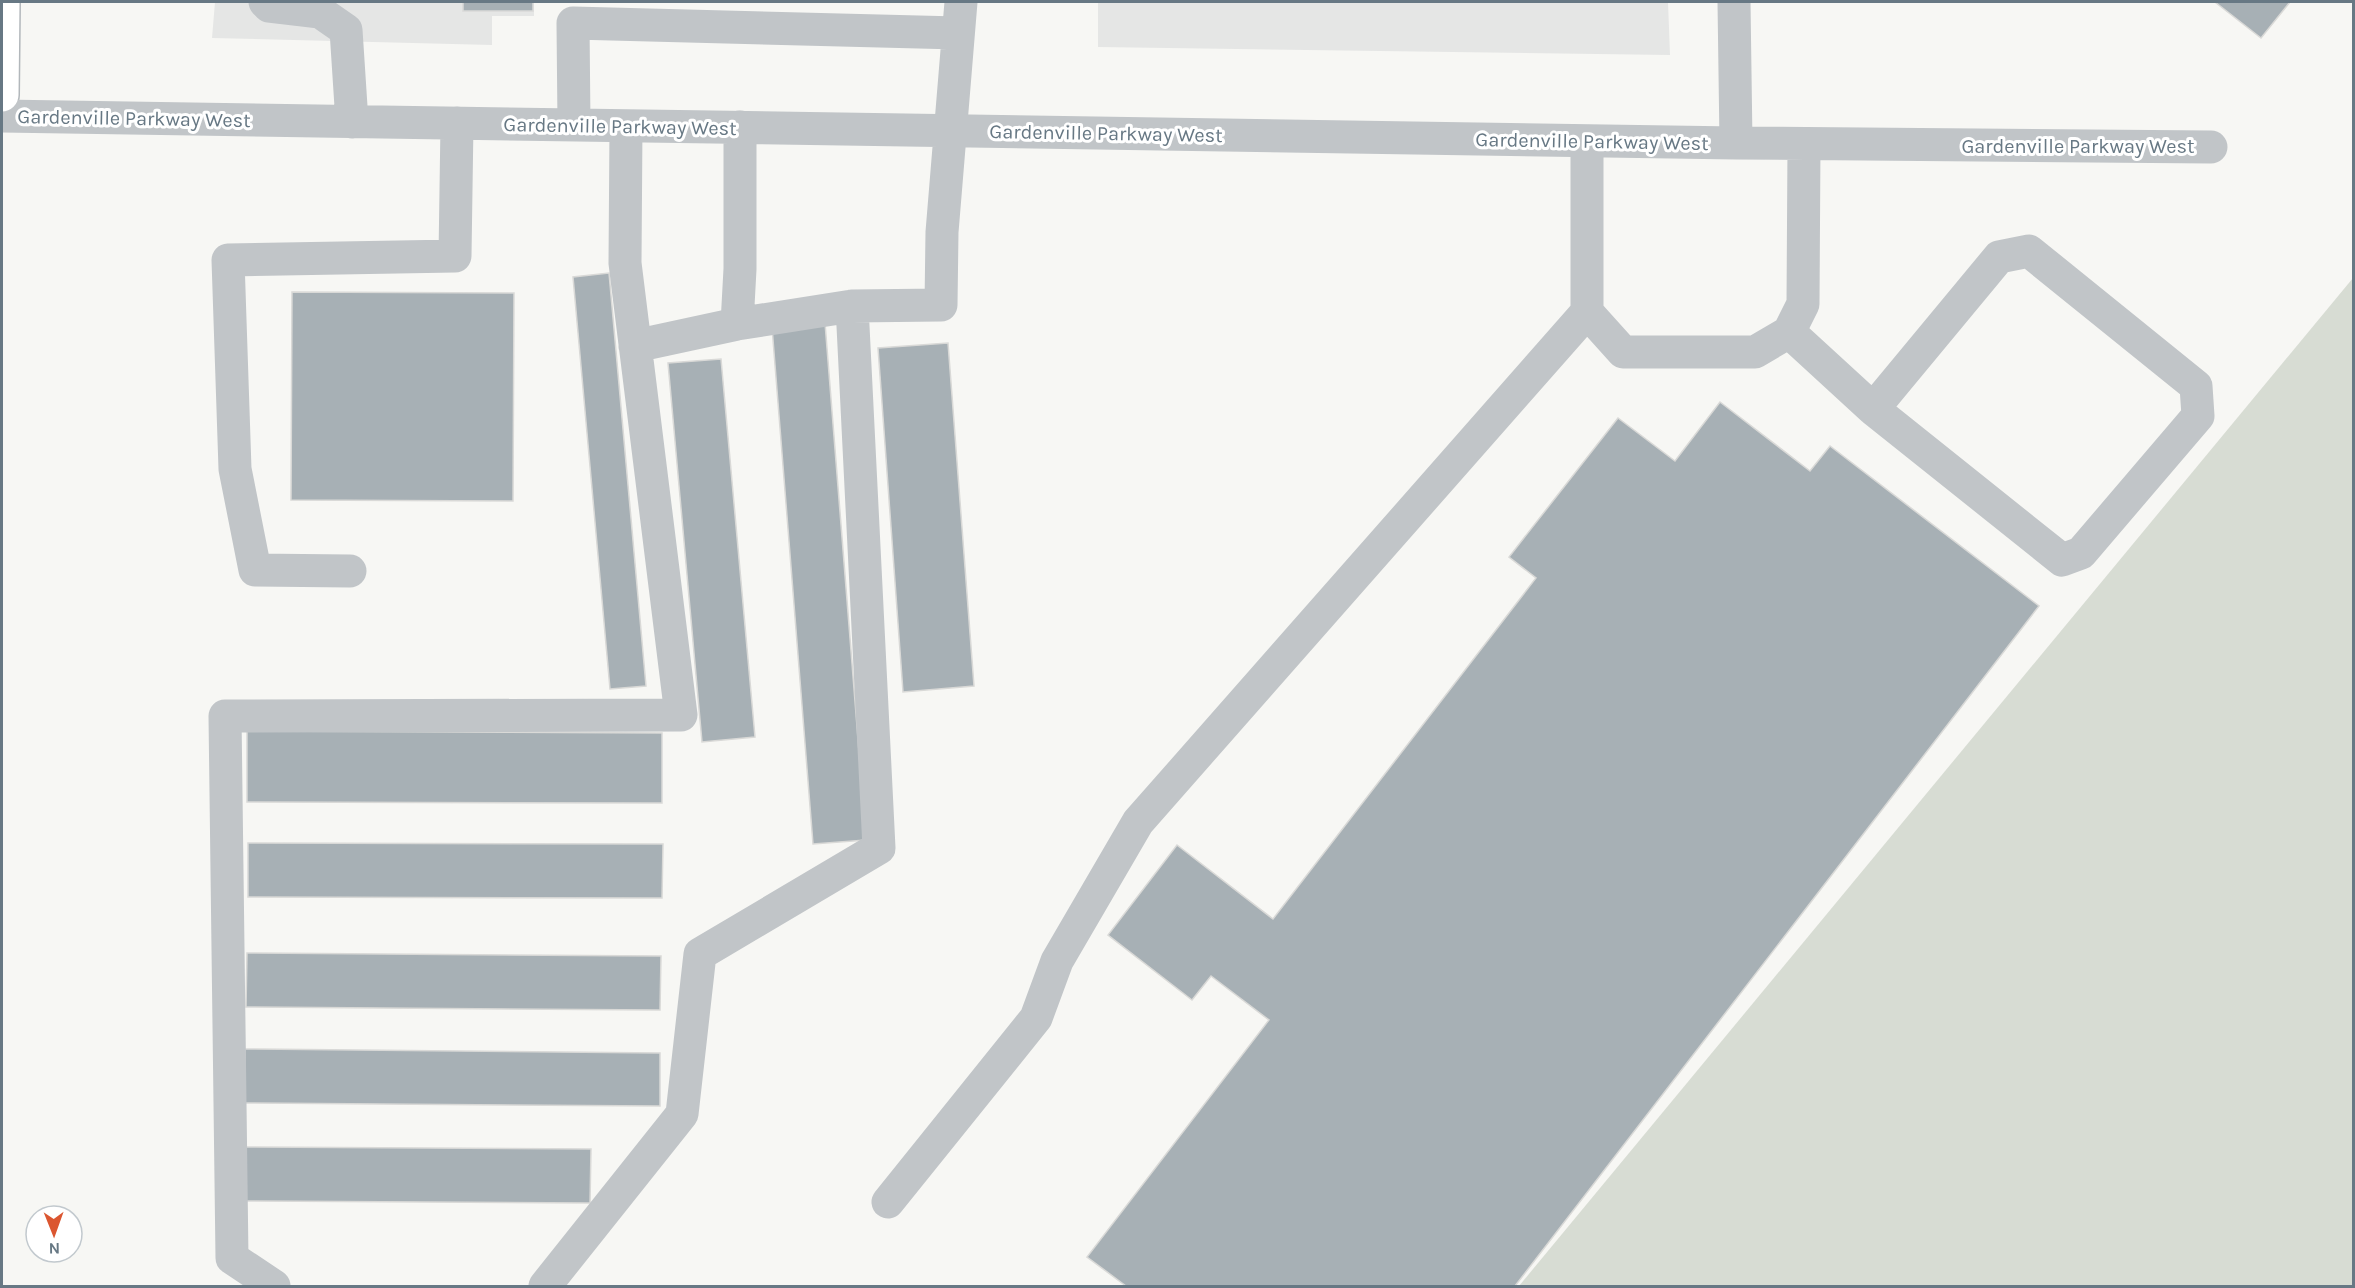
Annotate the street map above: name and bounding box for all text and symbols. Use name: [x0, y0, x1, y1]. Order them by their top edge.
street label: Gardenville Parkway West: [17, 105, 251, 132]
street label: Gardenville Parkway West: [503, 113, 737, 140]
street label: Gardenville Parkway West: [989, 120, 1223, 147]
street label: Gardenville Parkway West: [1475, 128, 1709, 155]
street label: Gardenville Parkway West: [1961, 135, 2195, 158]
north arrow: [24, 1204, 84, 1264]
text: N: [48, 1239, 60, 1258]

